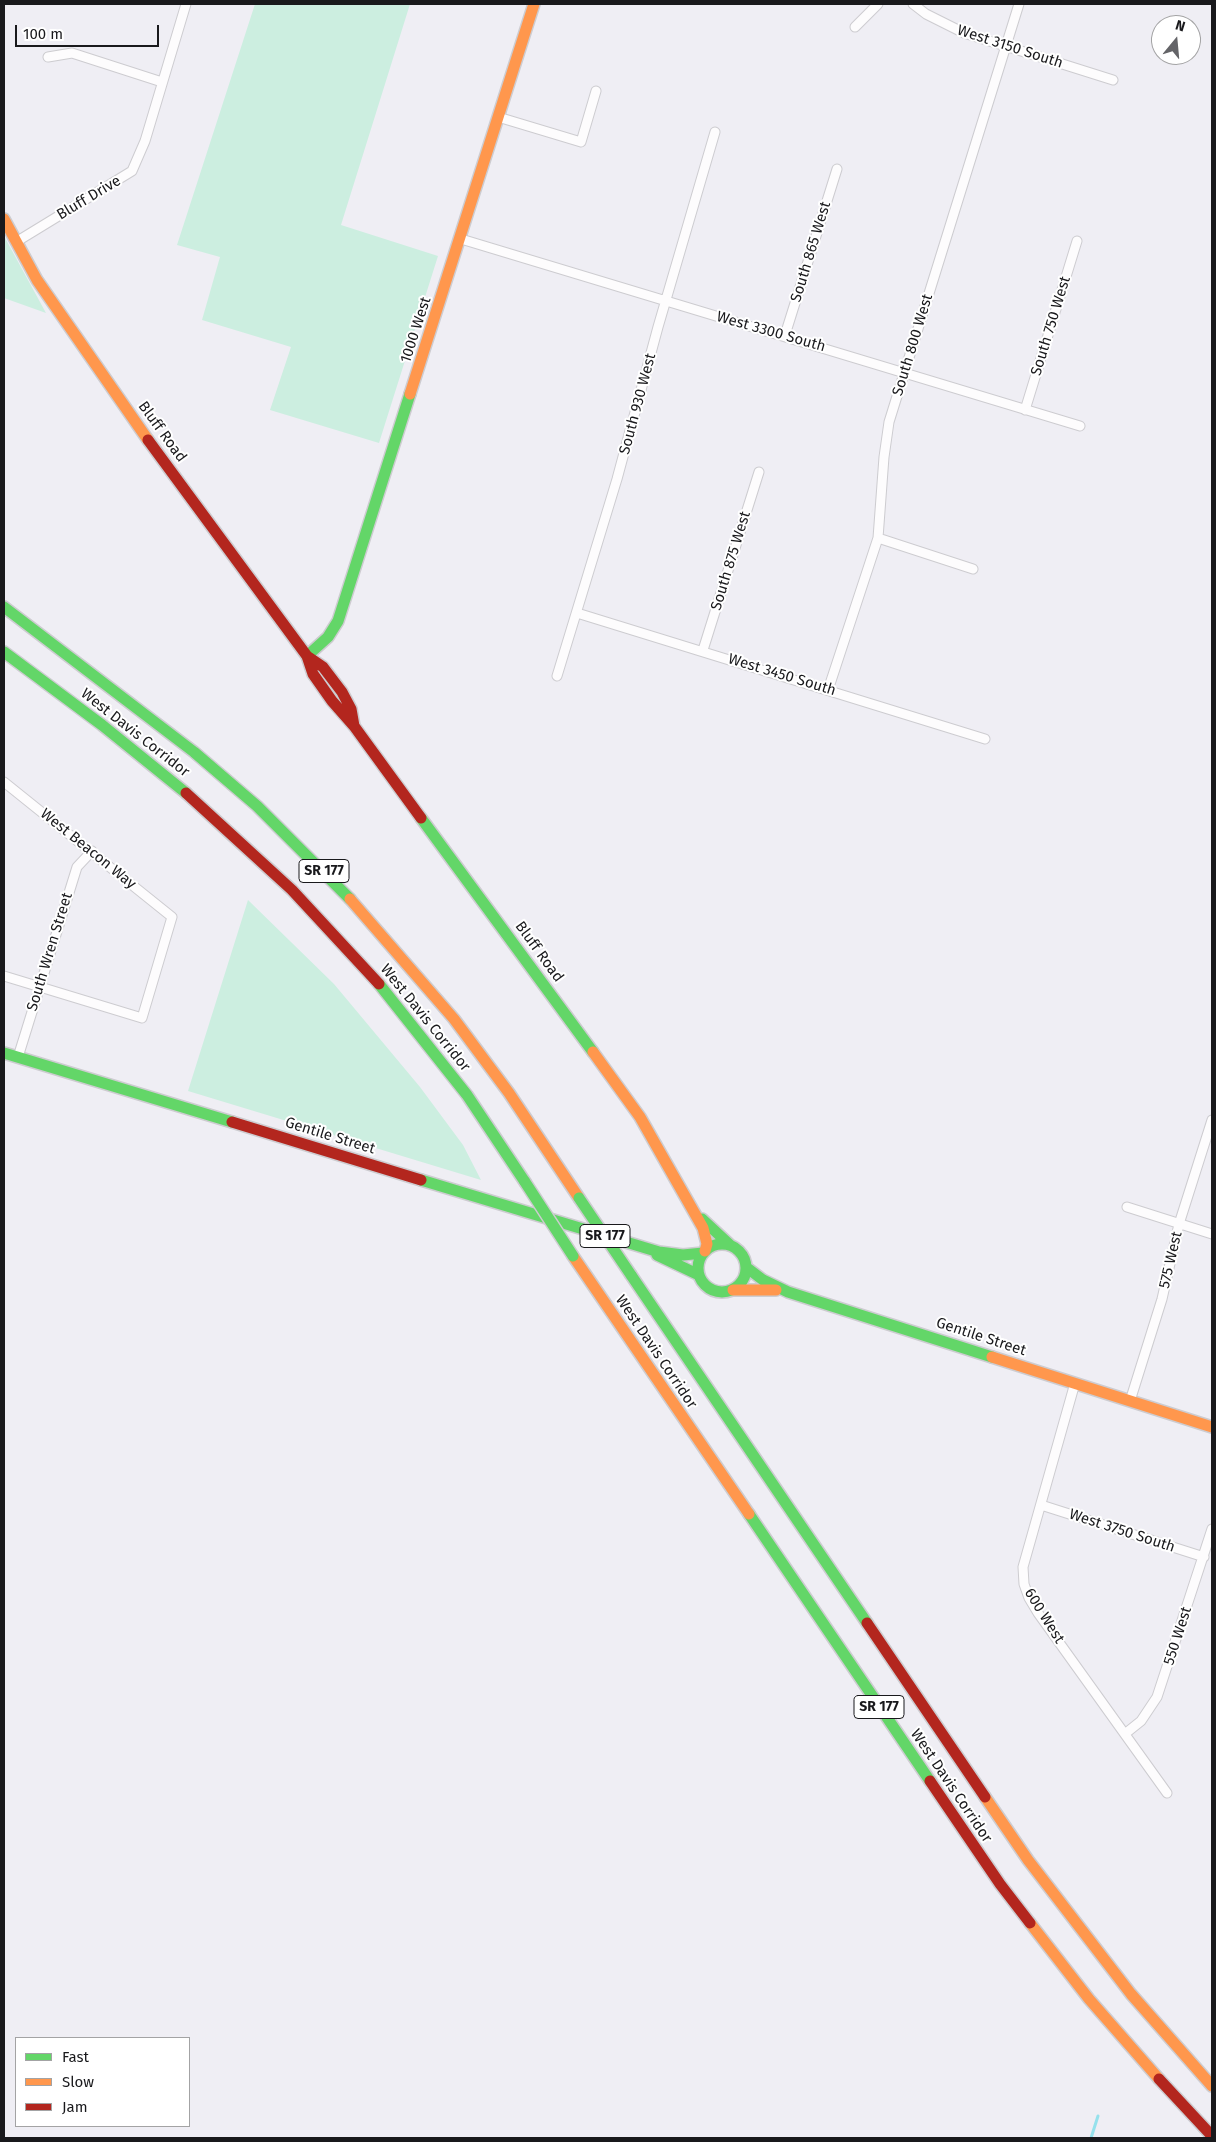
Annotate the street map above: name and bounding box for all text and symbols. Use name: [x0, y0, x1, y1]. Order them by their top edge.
scale bar: [18, 15, 161, 47]
north arrow: [1151, 15, 1201, 65]
text: N: [1173, 17, 1187, 36]
street label: West 3150 South: [955, 21, 1065, 73]
text: 100 m: [23, 25, 63, 43]
street label: Bluff Drive: [54, 172, 124, 224]
street label: South 865 West: [787, 199, 835, 305]
street label: South 750 West: [1027, 274, 1075, 378]
street label: South 800 West: [889, 292, 937, 398]
street label: 1000 West: [397, 295, 435, 365]
street label: West 3300 South: [715, 308, 827, 356]
street label: South 930 West: [616, 351, 660, 457]
street label: Bluff Road: [134, 398, 190, 466]
street label: South 875 West: [707, 509, 755, 613]
street label: West 3450 South: [726, 650, 838, 700]
street label: West Davis Corridor: [77, 685, 193, 781]
street label: West Beacon Way: [37, 805, 139, 893]
road number: SR 177: [299, 859, 349, 882]
street label: South Wren Street: [23, 890, 77, 1014]
street label: Bluff Road: [511, 918, 567, 986]
street label: West Davis Corridor: [376, 961, 474, 1075]
street label: Gentile Street: [283, 1114, 377, 1158]
road number: SR 177: [580, 1224, 630, 1248]
street label: 575 West: [1156, 1230, 1186, 1290]
street label: West Davis Corridor: [611, 1292, 701, 1412]
street label: Gentile Street: [934, 1314, 1028, 1360]
street label: West 3750 South: [1067, 1505, 1177, 1557]
street label: 600 West: [1020, 1585, 1068, 1647]
street label: 550 West: [1160, 1605, 1196, 1667]
road number: SR 177: [854, 1695, 904, 1718]
street label: West Davis Corridor: [906, 1726, 996, 1846]
legend: [15, 2037, 190, 2127]
text: Fast: [62, 2048, 89, 2066]
text: Slow: [62, 2073, 94, 2091]
text: Jam: [62, 2098, 88, 2116]

